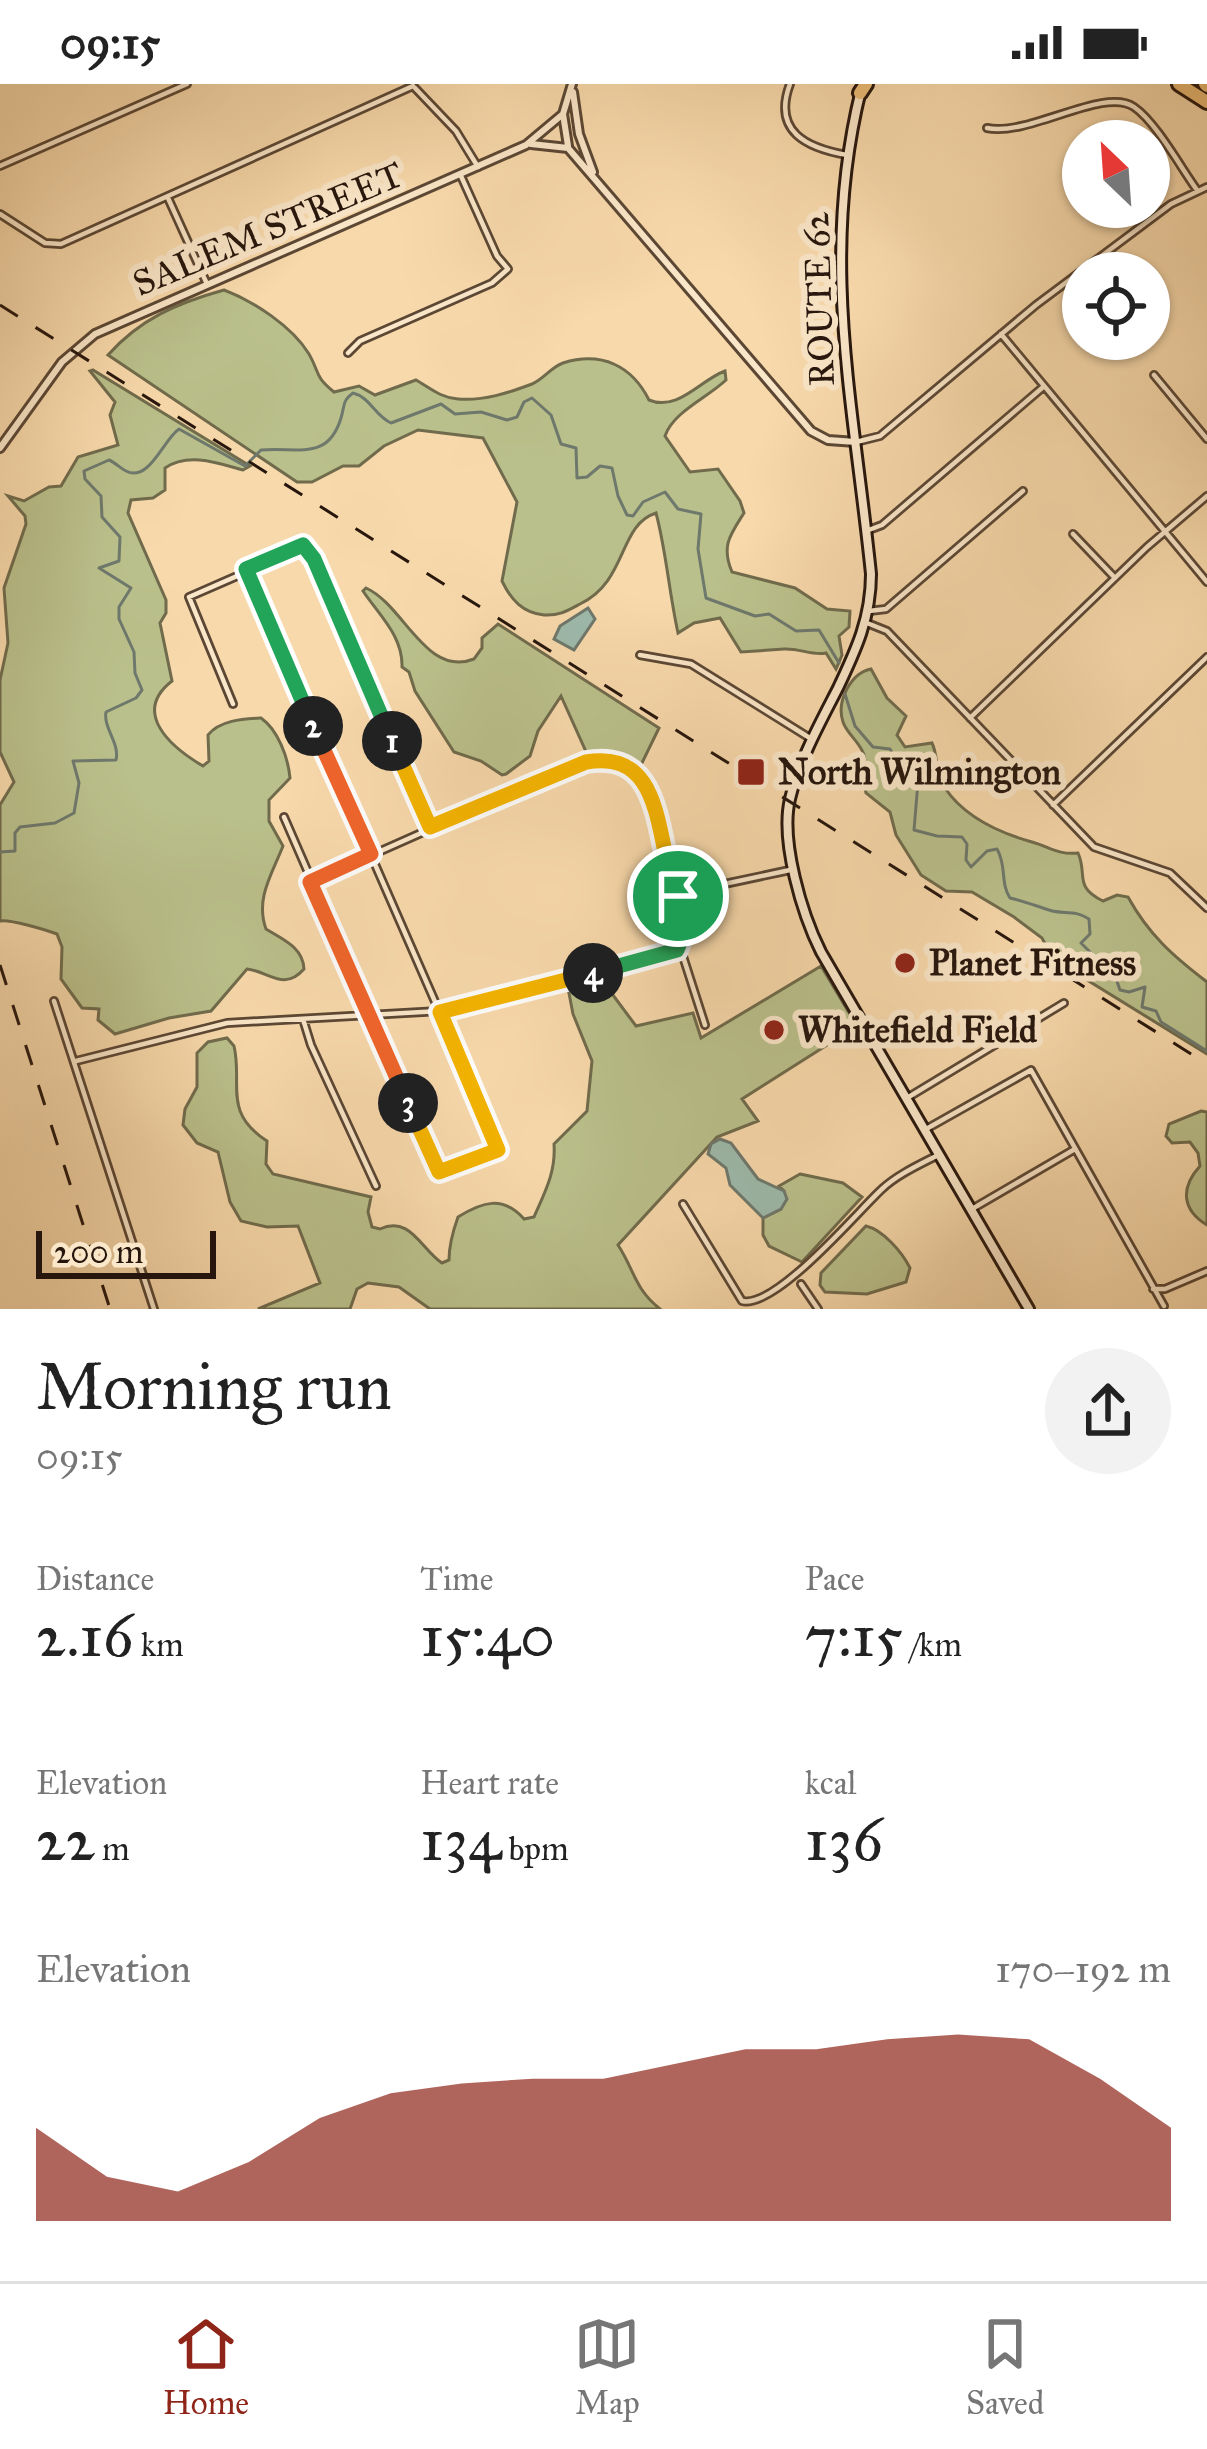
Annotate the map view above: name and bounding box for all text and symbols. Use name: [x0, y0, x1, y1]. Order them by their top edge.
text: 09:15: [60, 15, 160, 70]
north arrow: [1062, 120, 1170, 228]
map controls: [1062, 120, 1170, 360]
street label: SALEM STREET: [126, 152, 410, 306]
street label: ROUTE 62: [794, 211, 844, 387]
button: locate: [1062, 252, 1170, 360]
pin: 2: [283, 696, 343, 756]
text: 2: [305, 706, 321, 746]
pin: 1: [362, 711, 422, 771]
text: 1: [385, 721, 399, 761]
place label: North Wilmington: [778, 750, 1062, 794]
marker: North Wilmington: [735, 756, 767, 788]
pin: [627, 845, 729, 947]
icon: arrive: [645, 863, 711, 929]
place label: Planet Fitness: [929, 941, 1136, 985]
pin: 4: [563, 943, 623, 1003]
marker: Planet Fitness: [892, 950, 918, 976]
text: 4: [584, 953, 602, 993]
place label: Whitefield Field: [798, 1008, 1038, 1052]
marker: Whitefield Field: [761, 1017, 787, 1043]
pin: 3: [378, 1073, 438, 1133]
text: 3: [401, 1083, 415, 1123]
scale bar: [36, 1225, 216, 1278]
text: 200 m: [54, 1232, 144, 1272]
text: Morning run: [36, 1346, 392, 1427]
button: share: [1045, 1348, 1171, 1474]
text: 09:15: [36, 1432, 123, 1480]
text: Distance: [36, 1559, 154, 1599]
text: Time: [420, 1559, 493, 1599]
text: Pace: [805, 1559, 865, 1599]
text: 2.16: [36, 1599, 134, 1672]
text: 15:40: [420, 1599, 555, 1672]
text: 7:15: [805, 1599, 903, 1672]
text: km: [134, 1625, 184, 1665]
text: /km: [903, 1625, 962, 1665]
text: Elevation: [36, 1763, 167, 1803]
text: Heart rate: [420, 1763, 559, 1803]
text: kcal: [805, 1763, 857, 1803]
text: 22: [36, 1803, 95, 1876]
text: 134: [420, 1803, 501, 1876]
text: 136: [805, 1803, 883, 1876]
text: m: [95, 1829, 130, 1869]
text: bpm: [501, 1829, 569, 1869]
text: Elevation: [36, 1945, 191, 1993]
text: 170–192 m: [995, 1945, 1171, 1993]
tab: Home: [163, 2311, 249, 2423]
tab: Map: [574, 2311, 640, 2423]
tab: Saved: [966, 2311, 1044, 2423]

